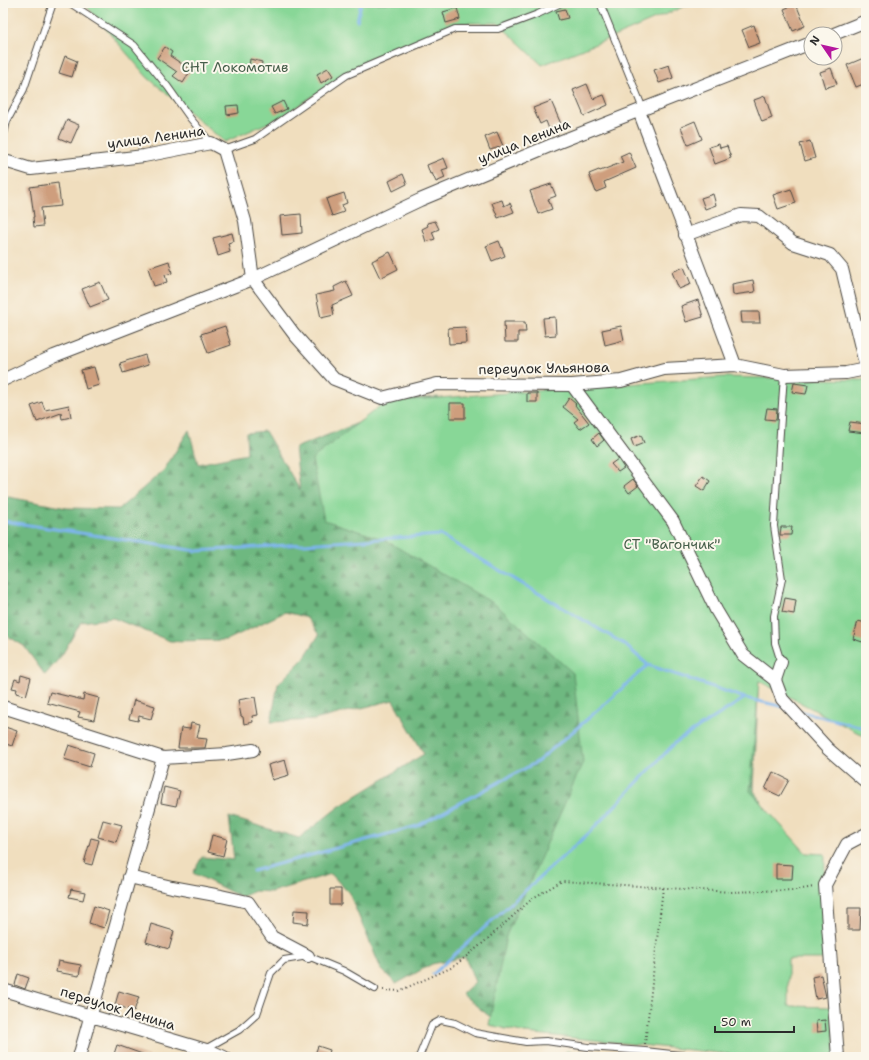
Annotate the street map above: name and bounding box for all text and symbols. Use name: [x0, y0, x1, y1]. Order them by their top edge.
north arrow: [803, 26, 843, 66]
text: N: [806, 33, 824, 48]
park label: СНТ Локомотив: [182, 58, 288, 76]
street label: улица Ленина: [475, 114, 573, 168]
street label: улица Ленина: [106, 121, 206, 153]
street label: переулок Ульянова: [478, 358, 610, 378]
park label: СТ "Вагончик": [624, 535, 721, 553]
street label: переулок Ленина: [58, 982, 178, 1034]
scale bar: [715, 1008, 794, 1034]
text: 50 m: [721, 1014, 751, 1030]

